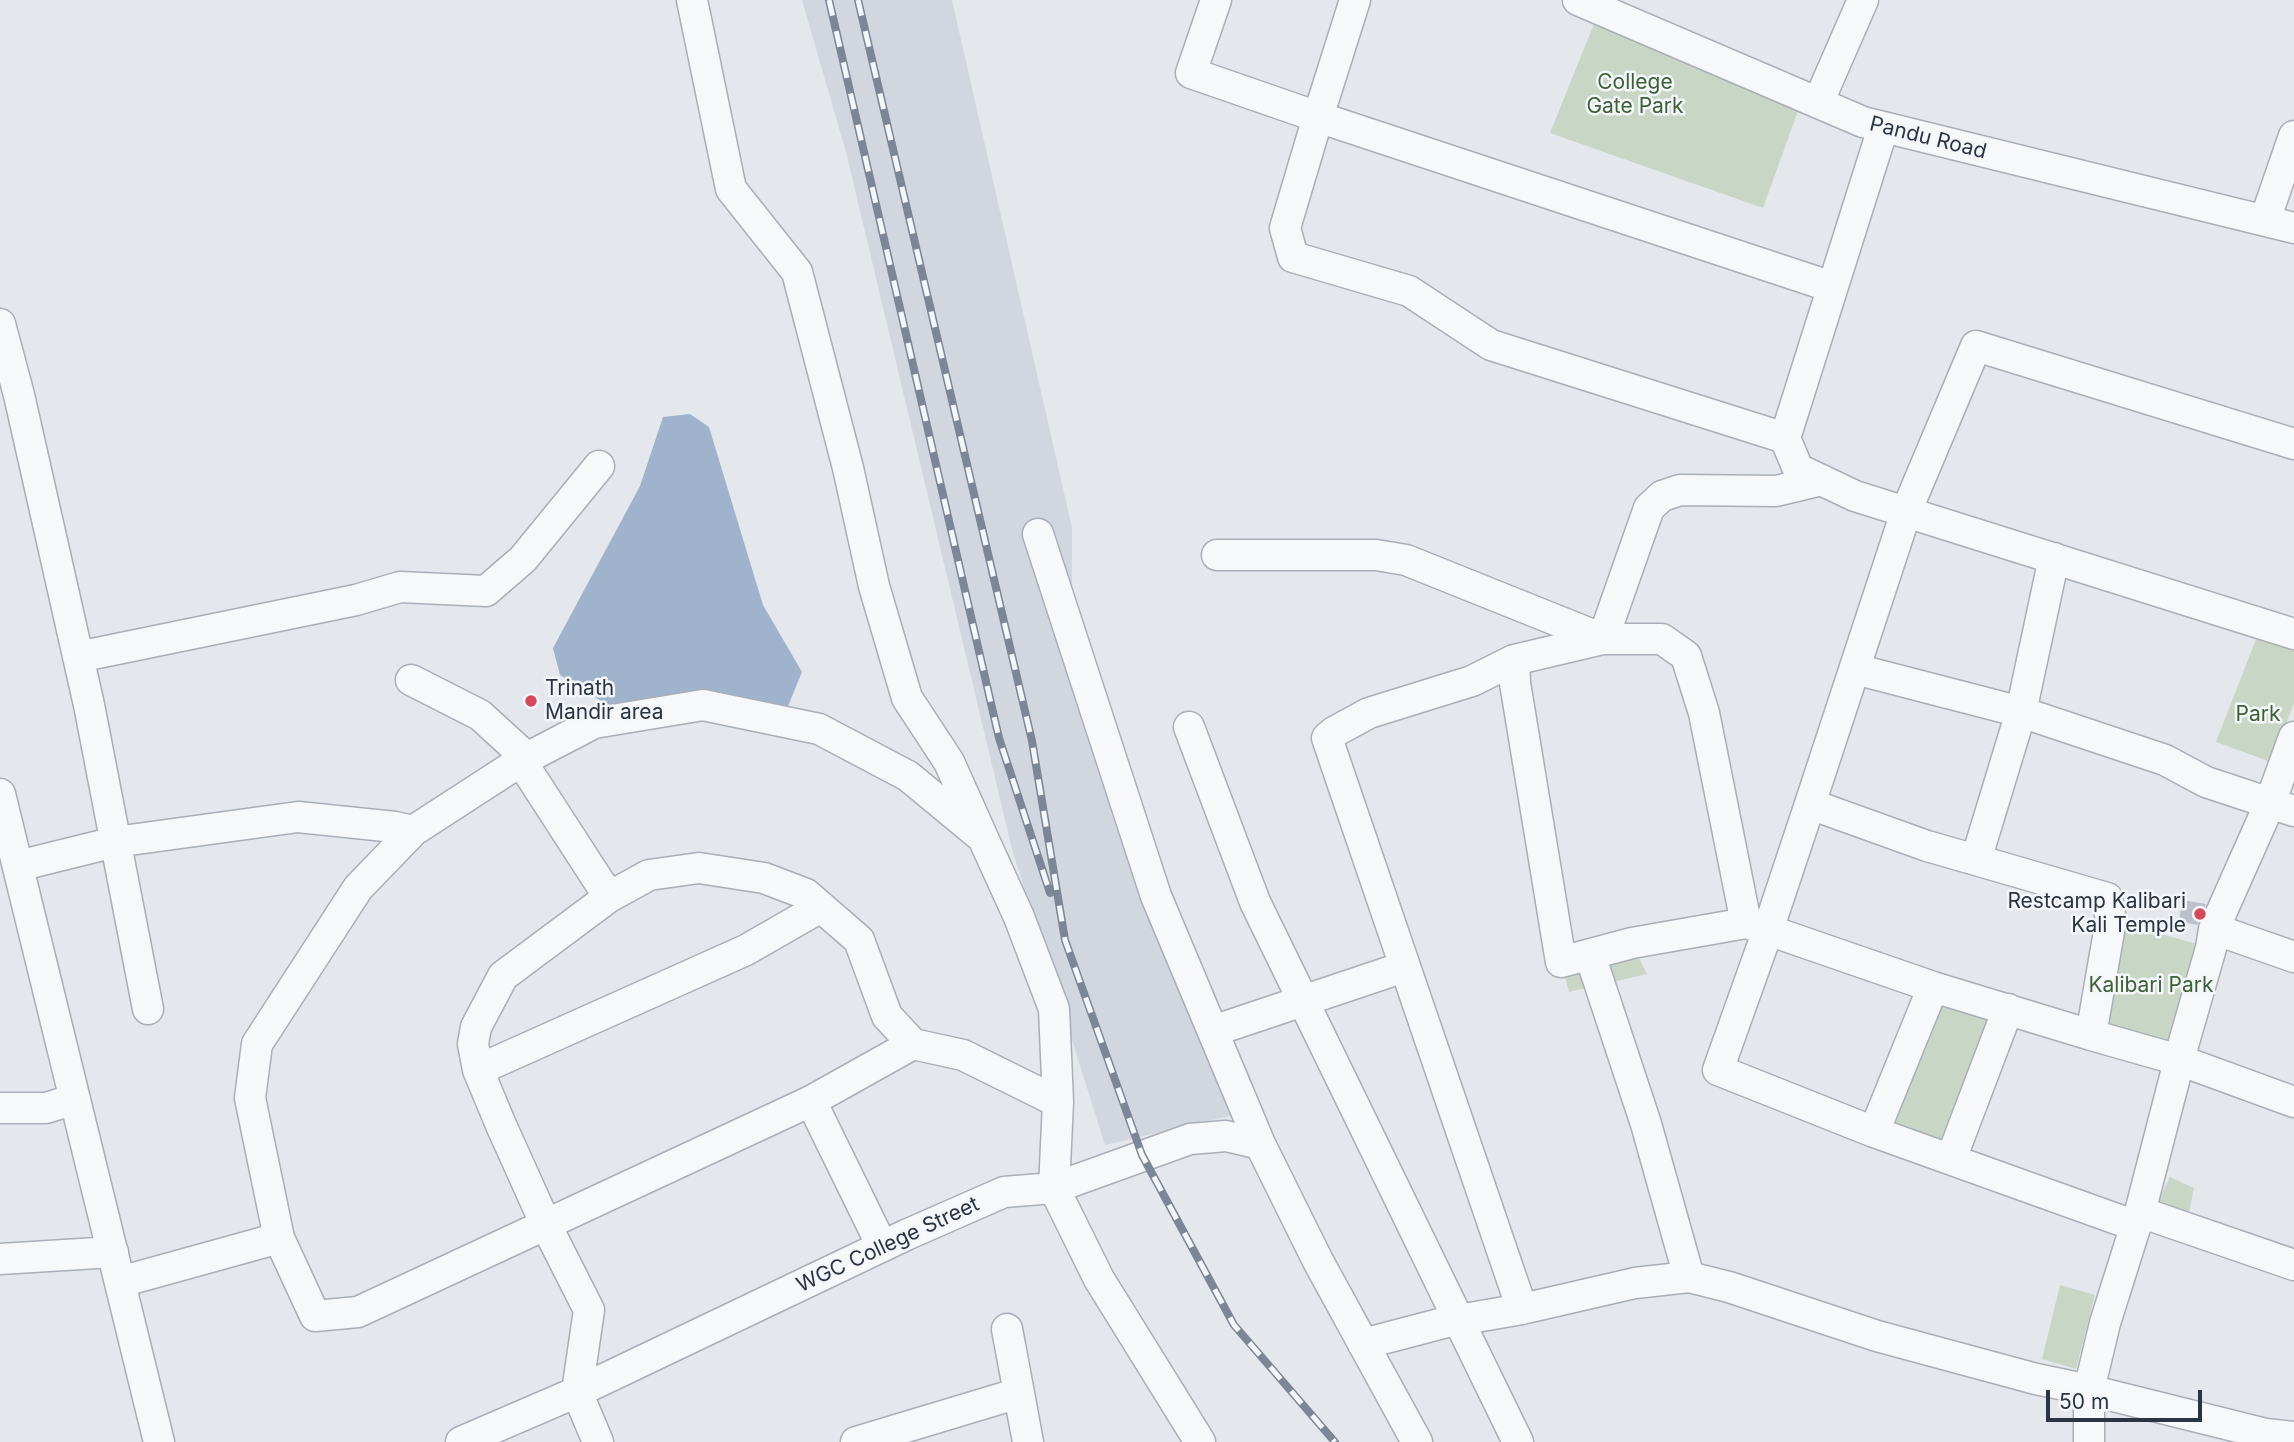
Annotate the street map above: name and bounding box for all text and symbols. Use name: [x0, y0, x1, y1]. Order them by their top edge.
park label: College Gate Park: [1586, 70, 1684, 120]
street label: Pandu Road: [1867, 111, 1989, 165]
place label: Trinath Mandir area: [545, 676, 664, 726]
marker: Trinath Mandir area: [523, 693, 539, 709]
park label: Park: [2236, 702, 2280, 728]
place label: Restcamp Kalibari Kali Temple: [2007, 889, 2186, 939]
marker: Restcamp Kalibari Kali Temple: [2192, 906, 2208, 922]
park label: Kalibari Park: [2088, 973, 2214, 999]
street label: WGC College Street: [793, 1192, 983, 1298]
scale bar: [2049, 1376, 2205, 1420]
text: 50 m: [2059, 1389, 2109, 1414]

